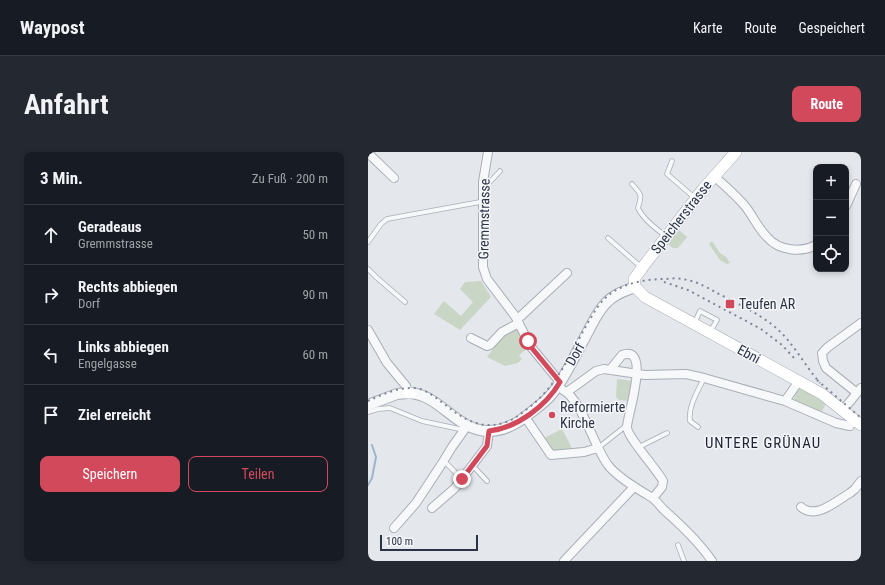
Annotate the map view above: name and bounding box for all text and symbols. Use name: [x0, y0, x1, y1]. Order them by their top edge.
text: Waypost: [20, 16, 85, 39]
text: Karte: [693, 20, 723, 36]
text: Route: [745, 20, 777, 36]
text: Gespeichert: [799, 20, 865, 36]
button: Route: [792, 86, 861, 122]
text: Anfahrt: [24, 88, 109, 121]
map controls: [813, 164, 849, 272]
button: +: [813, 164, 849, 200]
text: 3 Min.: [40, 168, 83, 188]
text: Zu Fuß · 200 m: [252, 171, 328, 186]
street label: Speicherstrasse: [647, 177, 715, 257]
street label: Gremmstrasse: [475, 178, 493, 259]
button: −: [813, 200, 849, 236]
text: Geradeaus: [78, 218, 142, 236]
icon: ahead: [40, 224, 62, 246]
text: 50 m: [302, 227, 328, 242]
text: Gremmstrasse: [78, 236, 153, 251]
button: locate: [813, 236, 849, 272]
text: Rechts abbiegen: [78, 278, 178, 296]
icon: right: [40, 284, 62, 306]
text: 90 m: [302, 287, 328, 302]
text: Dorf: [78, 296, 100, 311]
place label: Teufen AR: [739, 296, 796, 312]
marker: Teufen AR: [724, 298, 736, 310]
route start: [519, 332, 537, 350]
text: Links abbiegen: [78, 338, 169, 356]
street label: Dorf: [562, 339, 588, 368]
street label: Ebni: [735, 341, 763, 367]
icon: left: [40, 344, 62, 366]
text: 60 m: [302, 347, 328, 362]
text: Engelgasse: [78, 356, 137, 371]
place label: Reformierte Kirche: [560, 399, 626, 431]
icon: arrive: [40, 404, 62, 426]
text: Ziel erreicht: [78, 406, 151, 424]
marker: Reformierte Kirche: [547, 410, 557, 420]
district label: UNTERE GRÜNAU: [705, 434, 821, 452]
button: Speichern: [40, 456, 180, 492]
button: Teilen: [188, 456, 328, 492]
route end: [453, 470, 471, 488]
scale bar: [380, 533, 478, 552]
text: 100 m: [386, 535, 413, 548]

